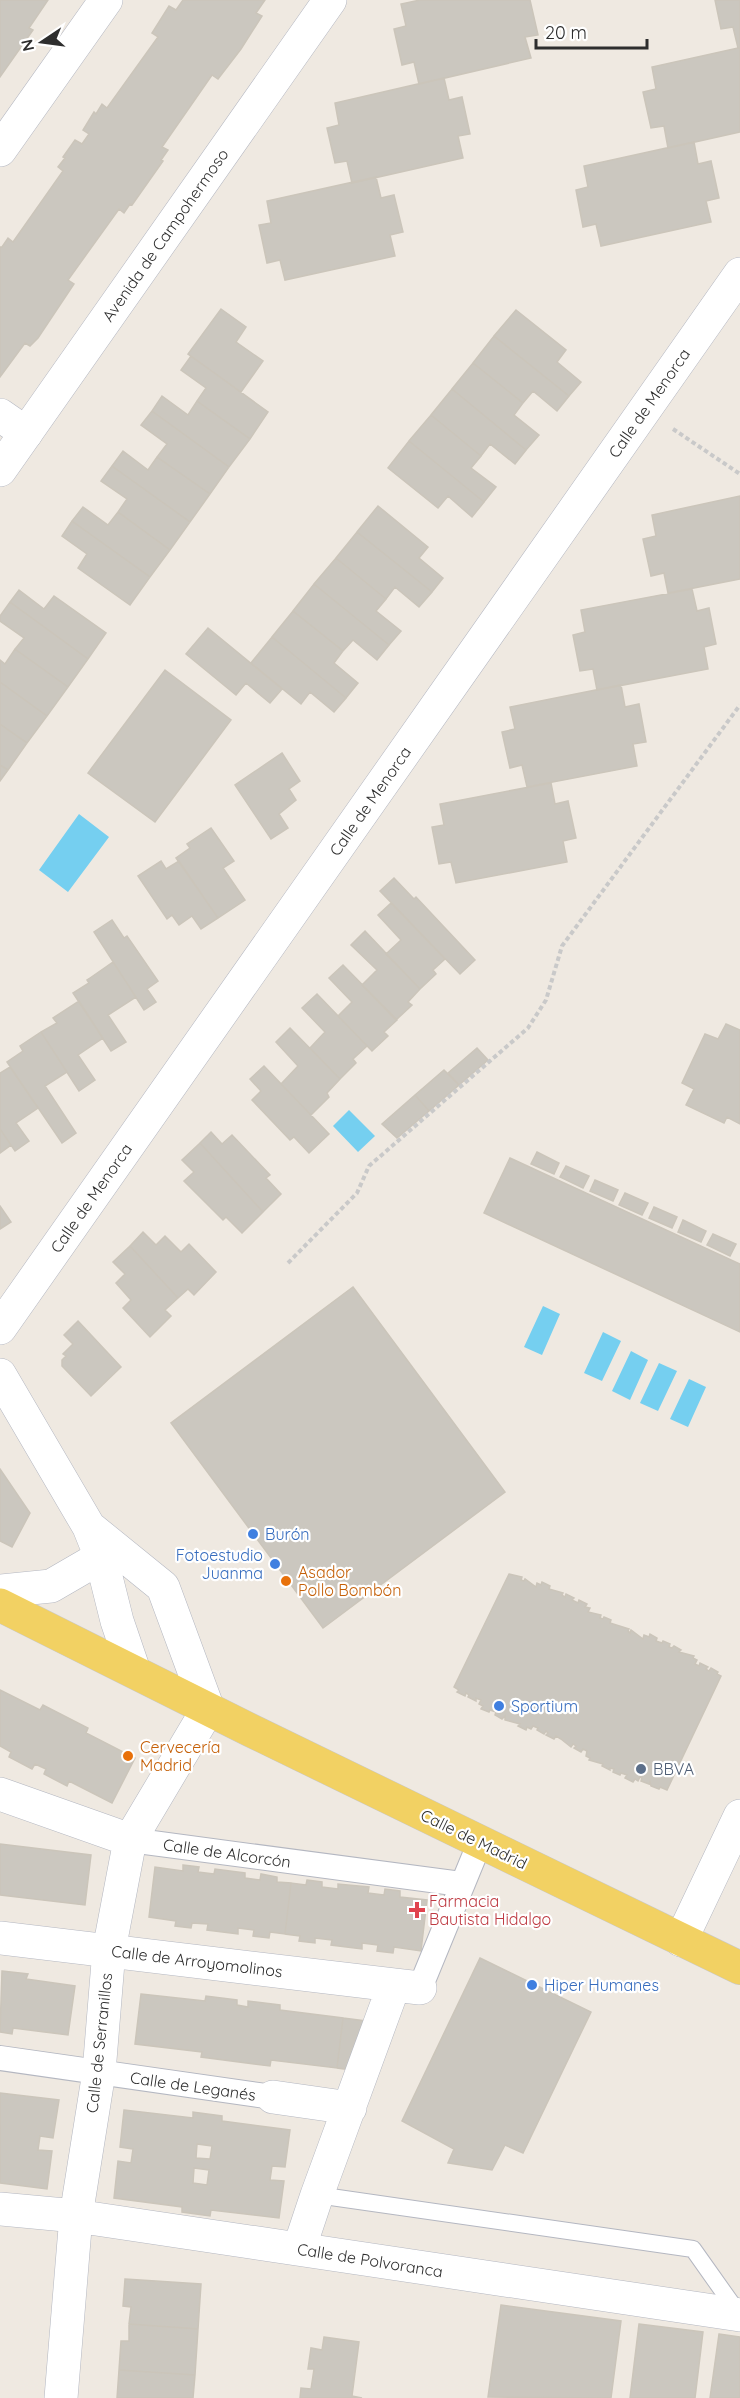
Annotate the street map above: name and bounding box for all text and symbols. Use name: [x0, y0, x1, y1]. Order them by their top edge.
north arrow: [12, 12, 72, 72]
scale bar: [536, 12, 647, 50]
text: 20 m: [545, 21, 587, 44]
text: N: [16, 37, 38, 53]
street label: Avenida de Campohermoso: [98, 145, 232, 325]
street label: Calle de Menorca: [604, 344, 694, 462]
street label: Calle de Menorca: [325, 742, 415, 860]
street label: Calle de Menorca: [46, 1139, 136, 1257]
place label: Burón: [265, 1524, 310, 1544]
marker: Burón: [246, 1527, 260, 1541]
place label: Fotoestudio Juanma: [176, 1545, 263, 1583]
marker: Fotoestudio Juanma: [268, 1557, 282, 1571]
place label: Asador Pollo Bombón: [298, 1562, 402, 1600]
marker: Asador Pollo Bombón: [279, 1574, 293, 1588]
place label: Sportium: [511, 1696, 578, 1716]
marker: Sportium: [492, 1699, 506, 1713]
place label: Cervecería Madrid: [140, 1737, 220, 1775]
marker: Cervecería Madrid: [121, 1749, 135, 1763]
place label: BBVA: [653, 1759, 694, 1779]
marker: BBVA: [634, 1762, 648, 1776]
street label: Calle de Madrid: [418, 1805, 530, 1873]
street label: Calle de Alcorcón: [162, 1834, 292, 1872]
place label: Farmacia Bautista Hidalgo: [429, 1891, 551, 1929]
marker: Farmacia Bautista Hidalgo: [410, 1903, 424, 1917]
street label: Calle de Arroyomolinos: [110, 1941, 284, 1981]
street label: Calle de Serranillos: [82, 1972, 116, 2114]
place label: Hiper Humanes: [544, 1975, 659, 1995]
marker: Hiper Humanes: [525, 1978, 539, 1992]
street label: Calle de Leganés: [129, 2067, 257, 2105]
street label: Calle de Polvoranca: [296, 2239, 444, 2281]

